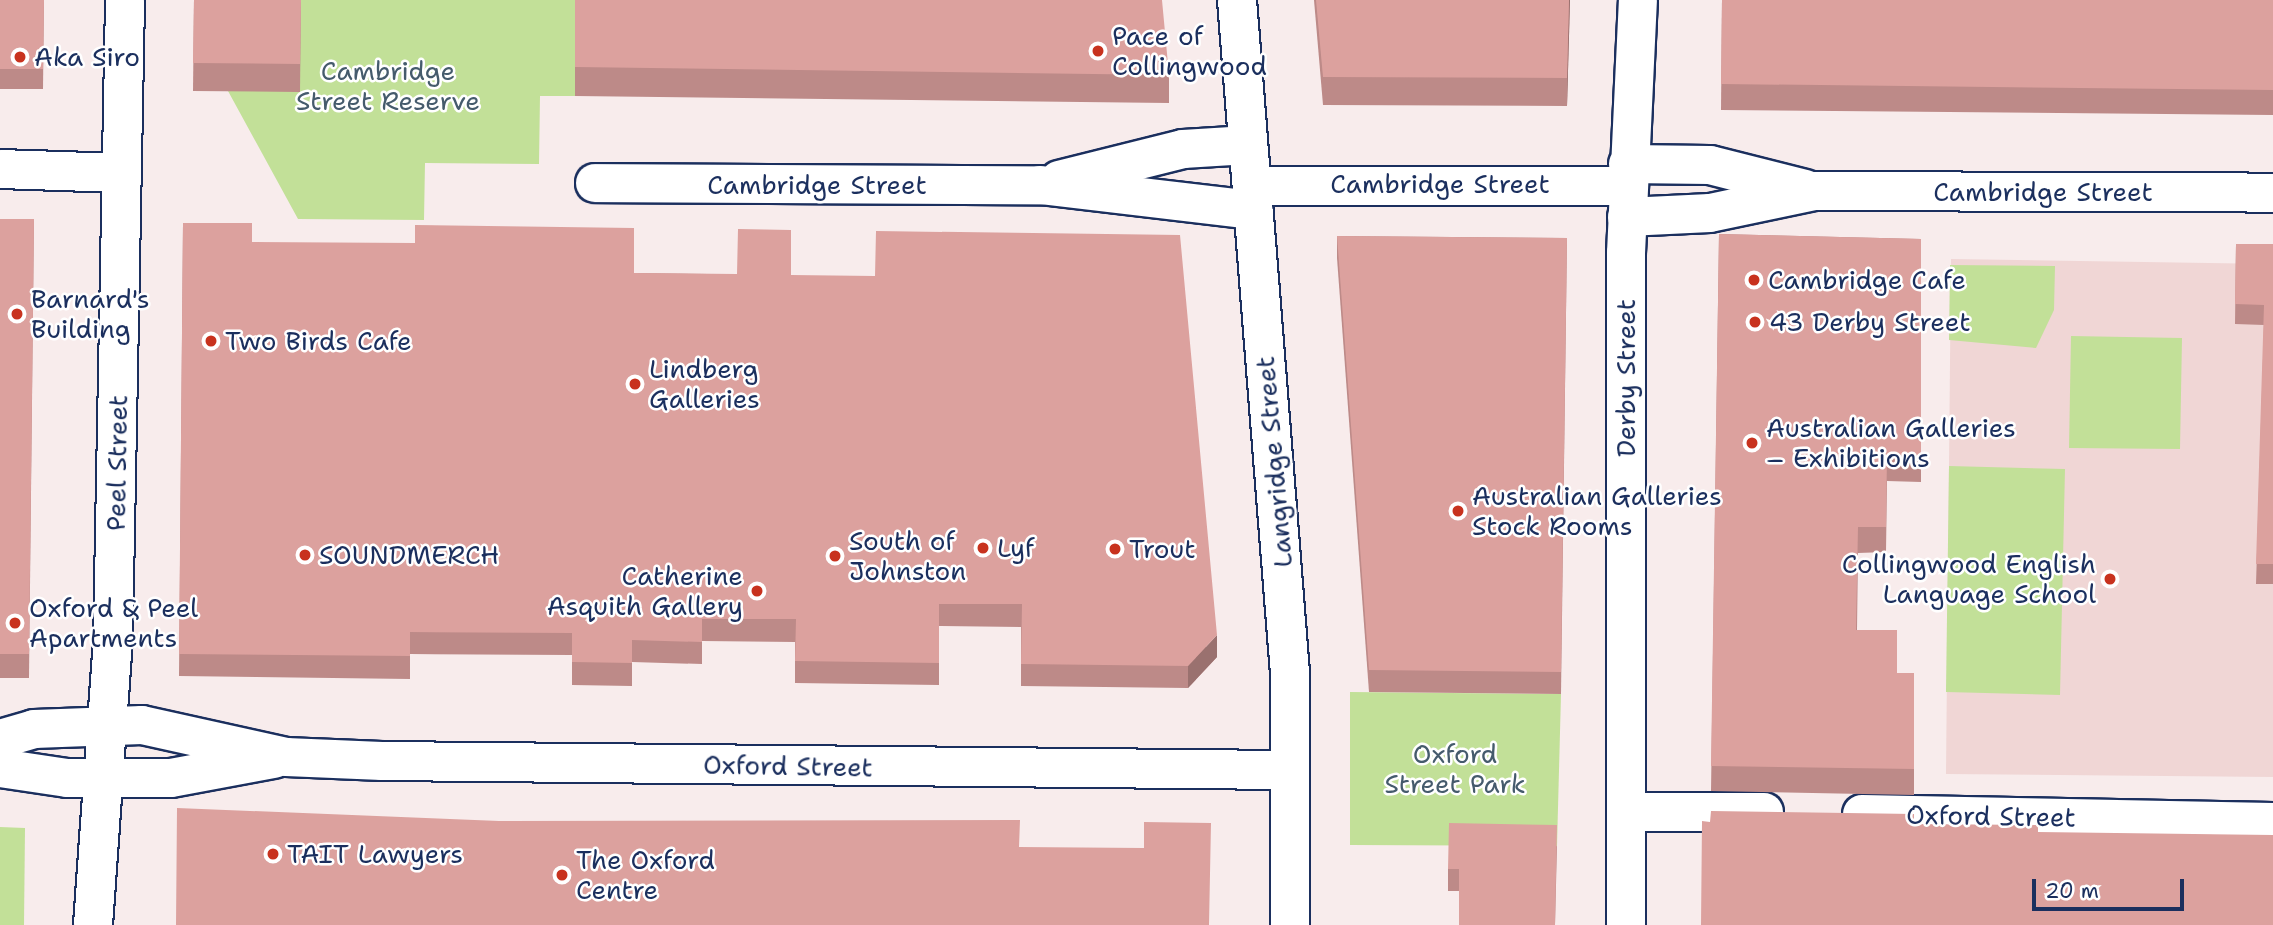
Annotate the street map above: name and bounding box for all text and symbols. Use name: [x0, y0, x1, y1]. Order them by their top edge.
place label: Pace of Collingwood: [1112, 20, 1267, 82]
place label: Aka Siro: [34, 41, 140, 73]
marker: Pace of Collingwood: [1090, 43, 1106, 59]
marker: Aka Siro: [12, 49, 28, 65]
park label: Cambridge Street Reserve: [296, 55, 480, 116]
street label: Cambridge Street: [1330, 168, 1550, 200]
street label: Cambridge Street: [707, 169, 927, 201]
street label: Cambridge Street: [1933, 176, 2153, 208]
place label: Cambridge Cafe: [1768, 264, 1966, 296]
marker: Cambridge Cafe: [1746, 272, 1762, 288]
place label: Barnard's Building: [31, 283, 150, 344]
street label: Derby Street: [1610, 299, 1642, 457]
marker: Barnard's Building: [9, 306, 25, 322]
place label: 43 Derby Street: [1769, 306, 1971, 338]
marker: 43 Derby Street: [1747, 314, 1763, 330]
place label: Two Birds Cafe: [225, 325, 412, 357]
marker: Two Birds Cafe: [203, 333, 219, 349]
place label: Lindberg Galleries: [649, 353, 760, 414]
street label: Langridge Street: [1249, 355, 1299, 569]
marker: Lindberg Galleries: [627, 376, 643, 392]
street label: Peel Street: [100, 395, 134, 531]
place label: Australian Galleries – Exhibitions: [1766, 412, 2016, 474]
marker: Australian Galleries – Exhibitions: [1744, 435, 1760, 451]
place label: Australian Galleries Stock Rooms: [1472, 480, 1722, 542]
marker: Australian Galleries Stock Rooms: [1450, 503, 1466, 519]
place label: South of Johnston: [849, 525, 966, 586]
place label: Lyf: [997, 532, 1034, 564]
place label: Trout: [1129, 533, 1196, 565]
place label: SOUNDMERCH: [319, 539, 499, 571]
marker: Lyf: [975, 540, 991, 556]
marker: Trout: [1107, 541, 1123, 557]
marker: SOUNDMERCH: [297, 547, 313, 563]
marker: South of Johnston: [827, 548, 843, 564]
place label: Collingwood English Language School: [1842, 548, 2096, 610]
place label: Catherine Asquith Gallery: [547, 560, 743, 622]
marker: Collingwood English Language School: [2102, 571, 2118, 587]
marker: Catherine Asquith Gallery: [749, 583, 765, 599]
place label: Oxford & Peel Apartments: [29, 592, 198, 654]
marker: Oxford & Peel Apartments: [7, 615, 23, 631]
park label: Oxford Street Park: [1384, 738, 1526, 800]
street label: Oxford Street: [703, 749, 873, 783]
street label: Oxford Street: [1906, 799, 2076, 833]
place label: TAIT Lawyers: [287, 838, 463, 870]
place label: The Oxford Centre: [576, 844, 715, 906]
marker: TAIT Lawyers: [265, 846, 281, 862]
scale bar: [2035, 866, 2187, 910]
marker: The Oxford Centre: [554, 867, 570, 883]
text: 20 m: [2045, 877, 2099, 905]

